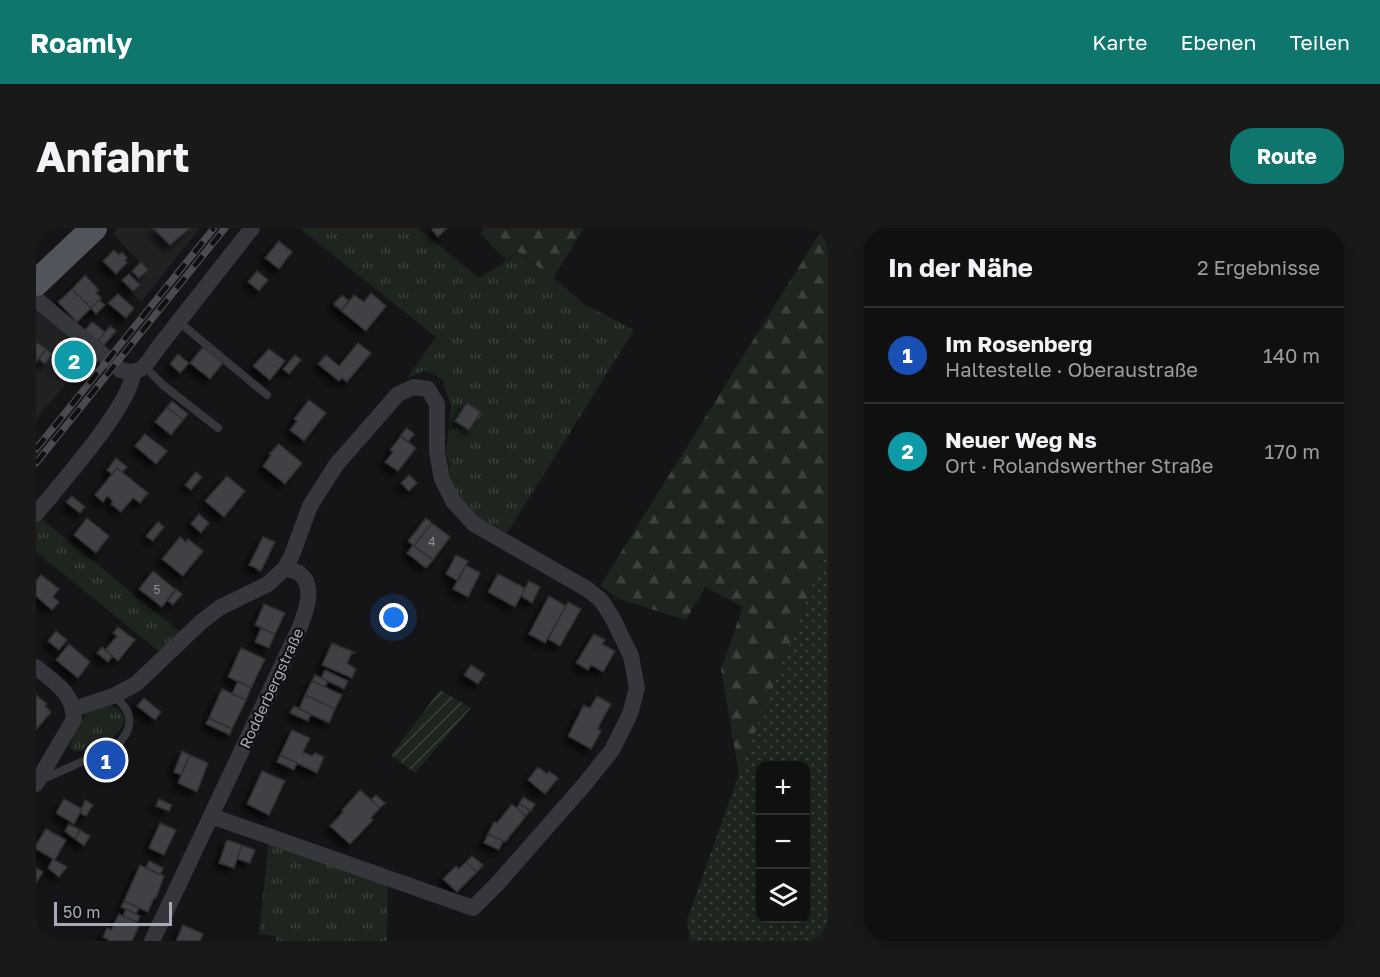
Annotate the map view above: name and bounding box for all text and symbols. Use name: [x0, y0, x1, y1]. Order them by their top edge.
text: Roamly: [30, 26, 132, 59]
text: Karte: [1092, 29, 1148, 55]
text: Ebenen: [1181, 29, 1256, 55]
text: Teilen: [1289, 29, 1350, 55]
button: Route: [1230, 128, 1344, 184]
text: Anfahrt: [36, 131, 190, 181]
text: In der Nähe: [888, 252, 1033, 283]
text: 2 Ergebnisse: [1197, 255, 1320, 279]
text: Im Rosenberg: [945, 330, 1092, 357]
pin: 2: [54, 338, 93, 382]
text: 1: [902, 343, 913, 367]
text: 140 m: [1263, 343, 1320, 367]
text: Haltestelle · Oberaustraße: [945, 357, 1198, 381]
text: Neuer Weg Ns: [945, 426, 1097, 453]
text: 2: [901, 439, 914, 463]
text: 170 m: [1265, 439, 1320, 463]
text: Ort · Rolandswerther Straße: [945, 453, 1213, 477]
house number: 4: [428, 534, 436, 549]
house number: 5: [154, 582, 161, 597]
your location: [379, 603, 408, 632]
street label: Rodderbergstraße: [235, 625, 307, 751]
pin: 1: [86, 738, 126, 782]
map controls: [756, 761, 810, 923]
button: +: [756, 761, 810, 815]
button: −: [756, 815, 810, 869]
button: layers: [756, 869, 810, 923]
scale bar: [54, 899, 172, 926]
text: 50 m: [63, 902, 100, 922]

